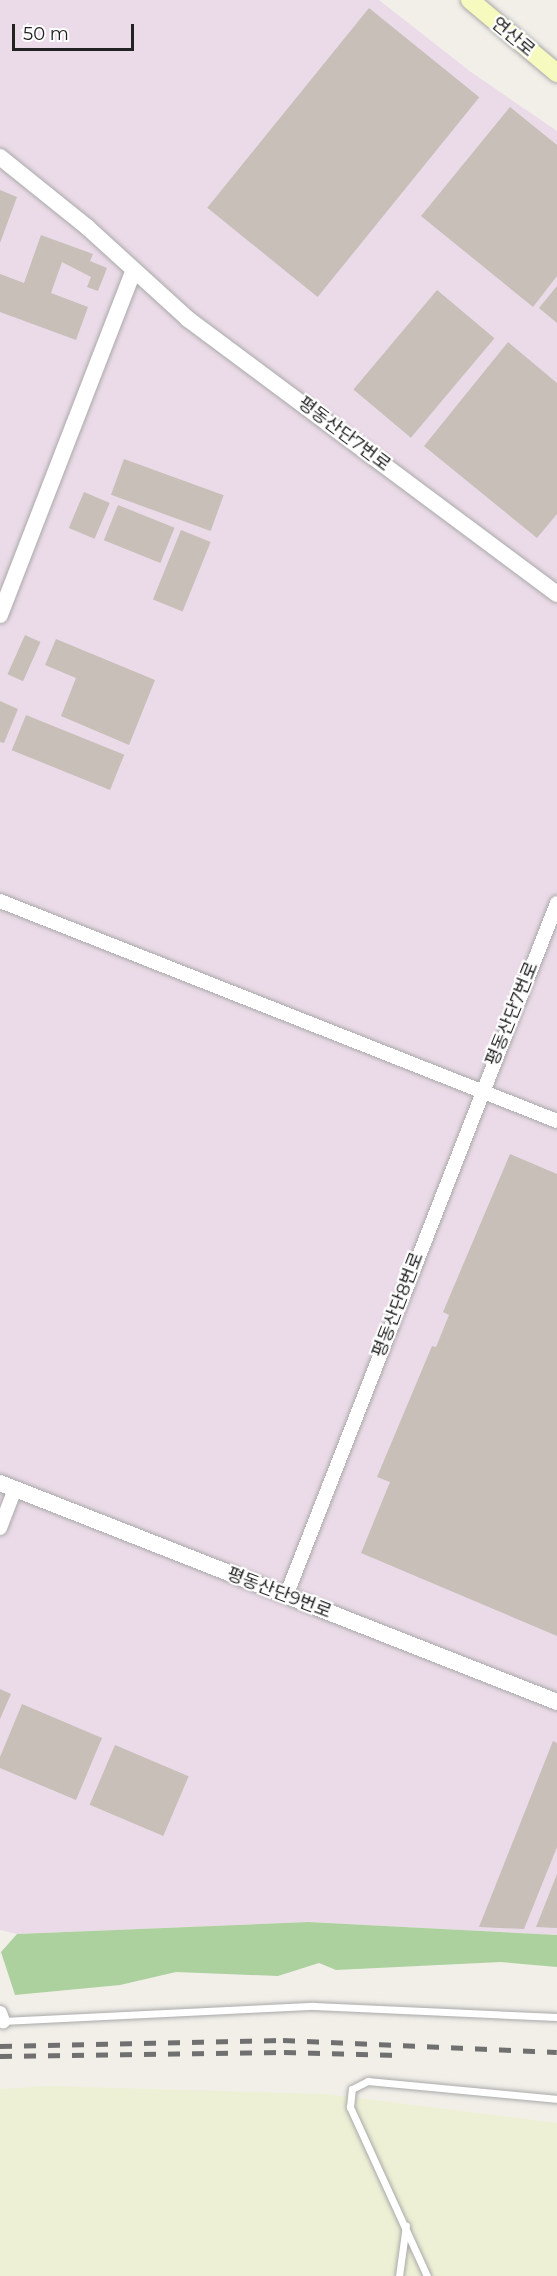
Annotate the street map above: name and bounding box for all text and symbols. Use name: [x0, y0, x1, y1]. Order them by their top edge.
scale bar: [15, 12, 136, 50]
street label: 연산로: [487, 13, 539, 61]
text: 50 m: [23, 23, 69, 45]
street label: 평동산단7번로: [294, 392, 394, 476]
street label: 평동산단7번로: [481, 959, 543, 1069]
street label: 평동산단8번로: [368, 1249, 428, 1361]
street label: 평동산단9번로: [224, 1563, 334, 1623]

